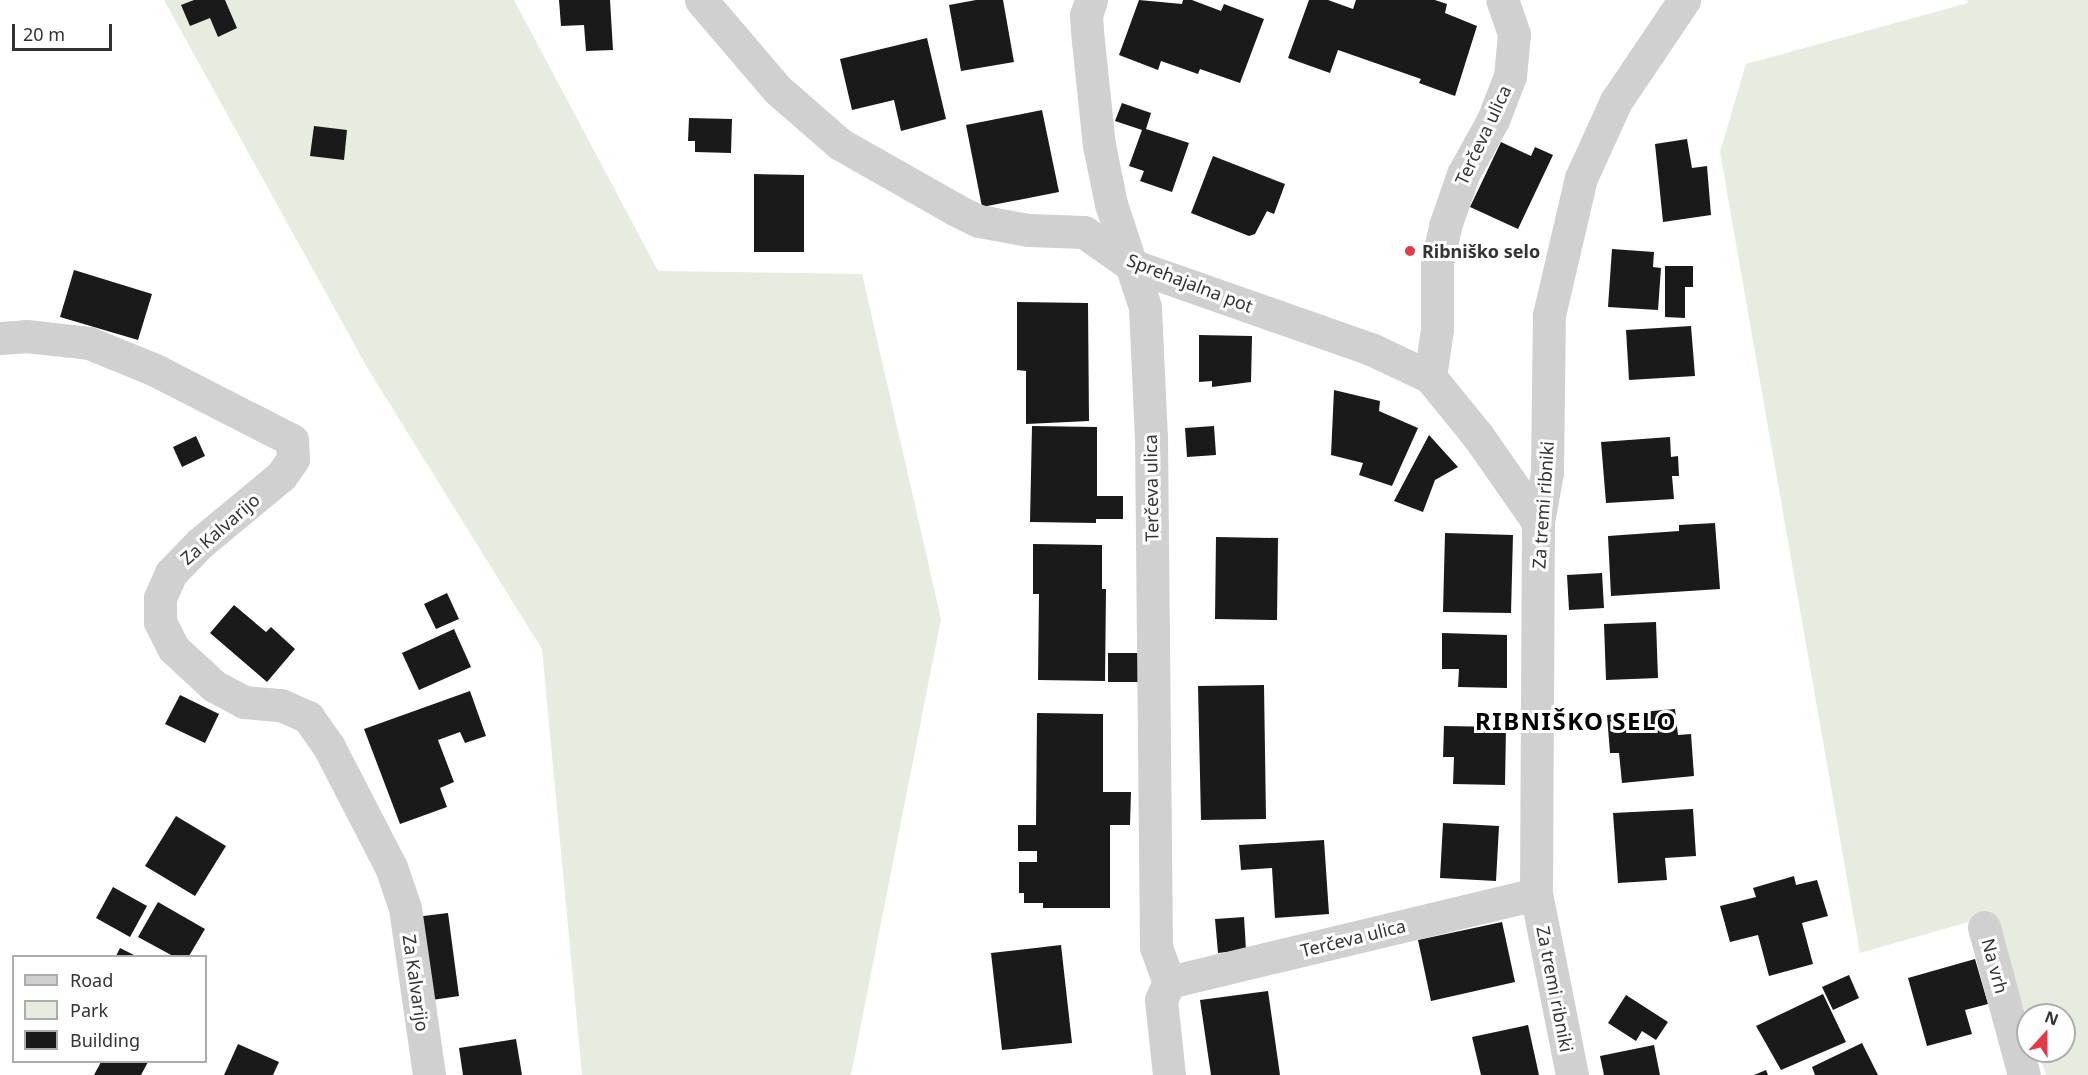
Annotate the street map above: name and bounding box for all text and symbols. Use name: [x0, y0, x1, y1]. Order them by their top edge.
scale bar: [15, 12, 116, 50]
text: 20 m: [23, 22, 65, 46]
street label: Terčeva ulica: [1451, 82, 1515, 188]
place label: Ribniško selo: [1422, 240, 1540, 262]
marker: Ribniško selo: [1403, 244, 1417, 258]
street label: Sprehajalna pot: [1124, 249, 1256, 317]
street label: Terčeva ulica: [1139, 434, 1163, 542]
street label: Za tremi ribniki: [1528, 440, 1558, 570]
street label: Za Kalvarijo: [176, 489, 264, 569]
district label: RIBNIŠKO SELO: [1475, 707, 1677, 735]
street label: Terčeva ulica: [1298, 915, 1408, 961]
street label: Za tremi ribniki: [1532, 924, 1578, 1054]
street label: Za Kalvarijo: [398, 933, 434, 1033]
street label: Na vrh: [1977, 936, 2013, 996]
legend: [12, 955, 207, 1063]
text: Road: [70, 968, 113, 992]
text: Park: [70, 998, 108, 1022]
north arrow: [2016, 1003, 2076, 1063]
text: N: [2042, 1005, 2062, 1031]
text: Building: [70, 1028, 140, 1052]

